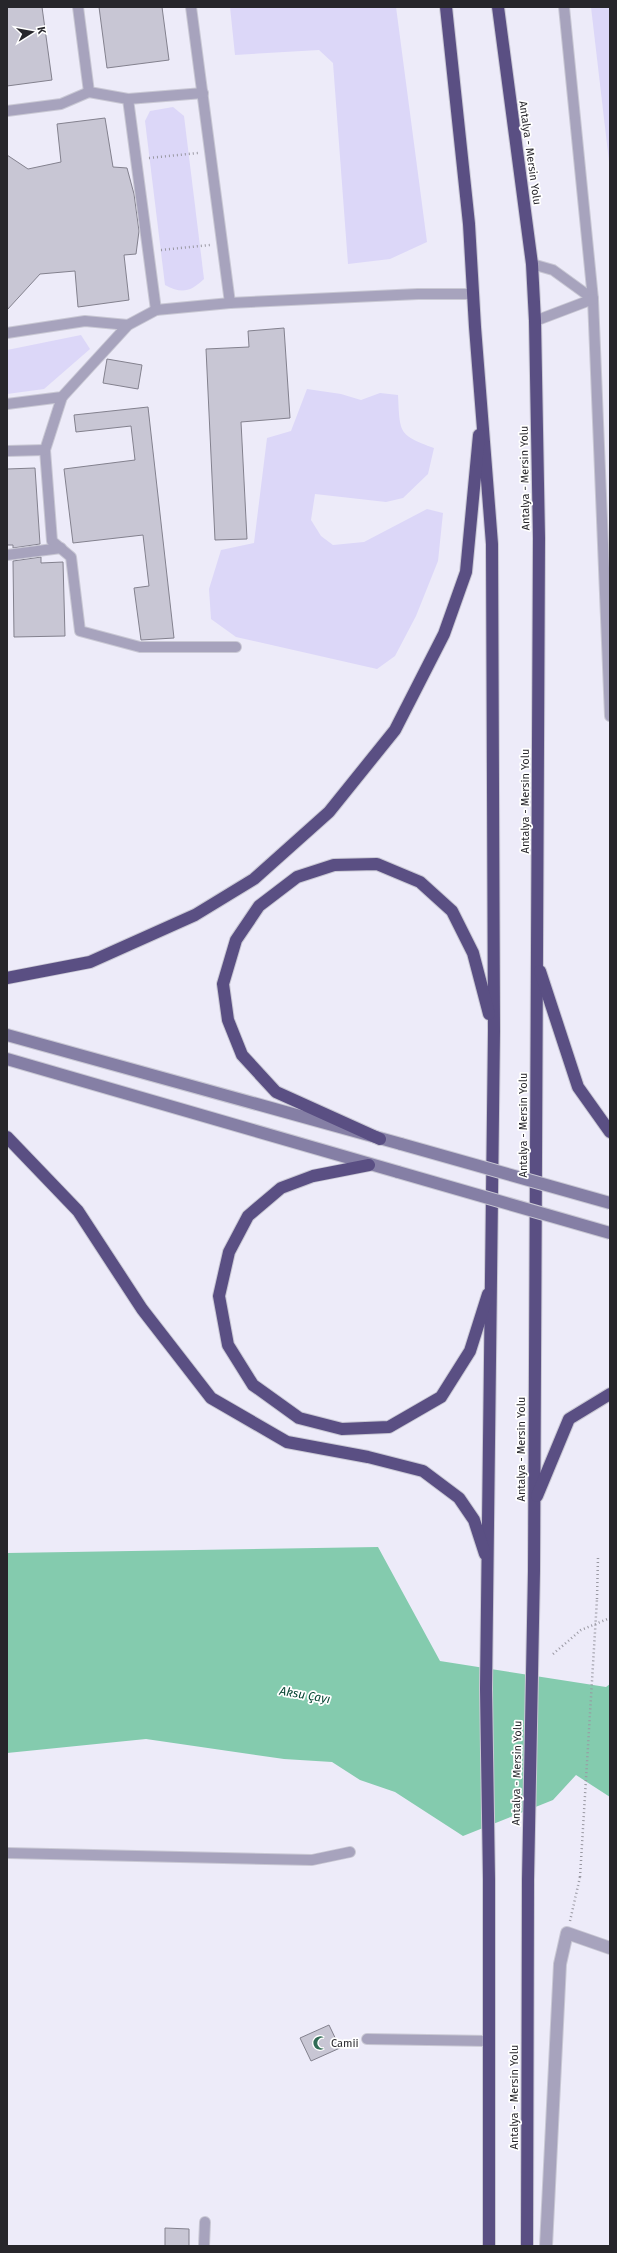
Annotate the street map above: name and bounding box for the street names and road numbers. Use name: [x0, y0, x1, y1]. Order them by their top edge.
street label: Antalya - Mersin Yolu: [516, 100, 544, 206]
street label: Antalya - Mersin Yolu: [518, 425, 532, 531]
street label: Antalya - Mersin Yolu: [519, 749, 532, 853]
street label: Antalya - Mersin Yolu: [517, 1073, 530, 1177]
street label: Antalya - Mersin Yolu: [515, 1397, 528, 1501]
street label: Antalya - Mersin Yolu: [510, 1720, 524, 1826]
street label: Antalya - Mersin Yolu: [508, 2045, 521, 2149]

